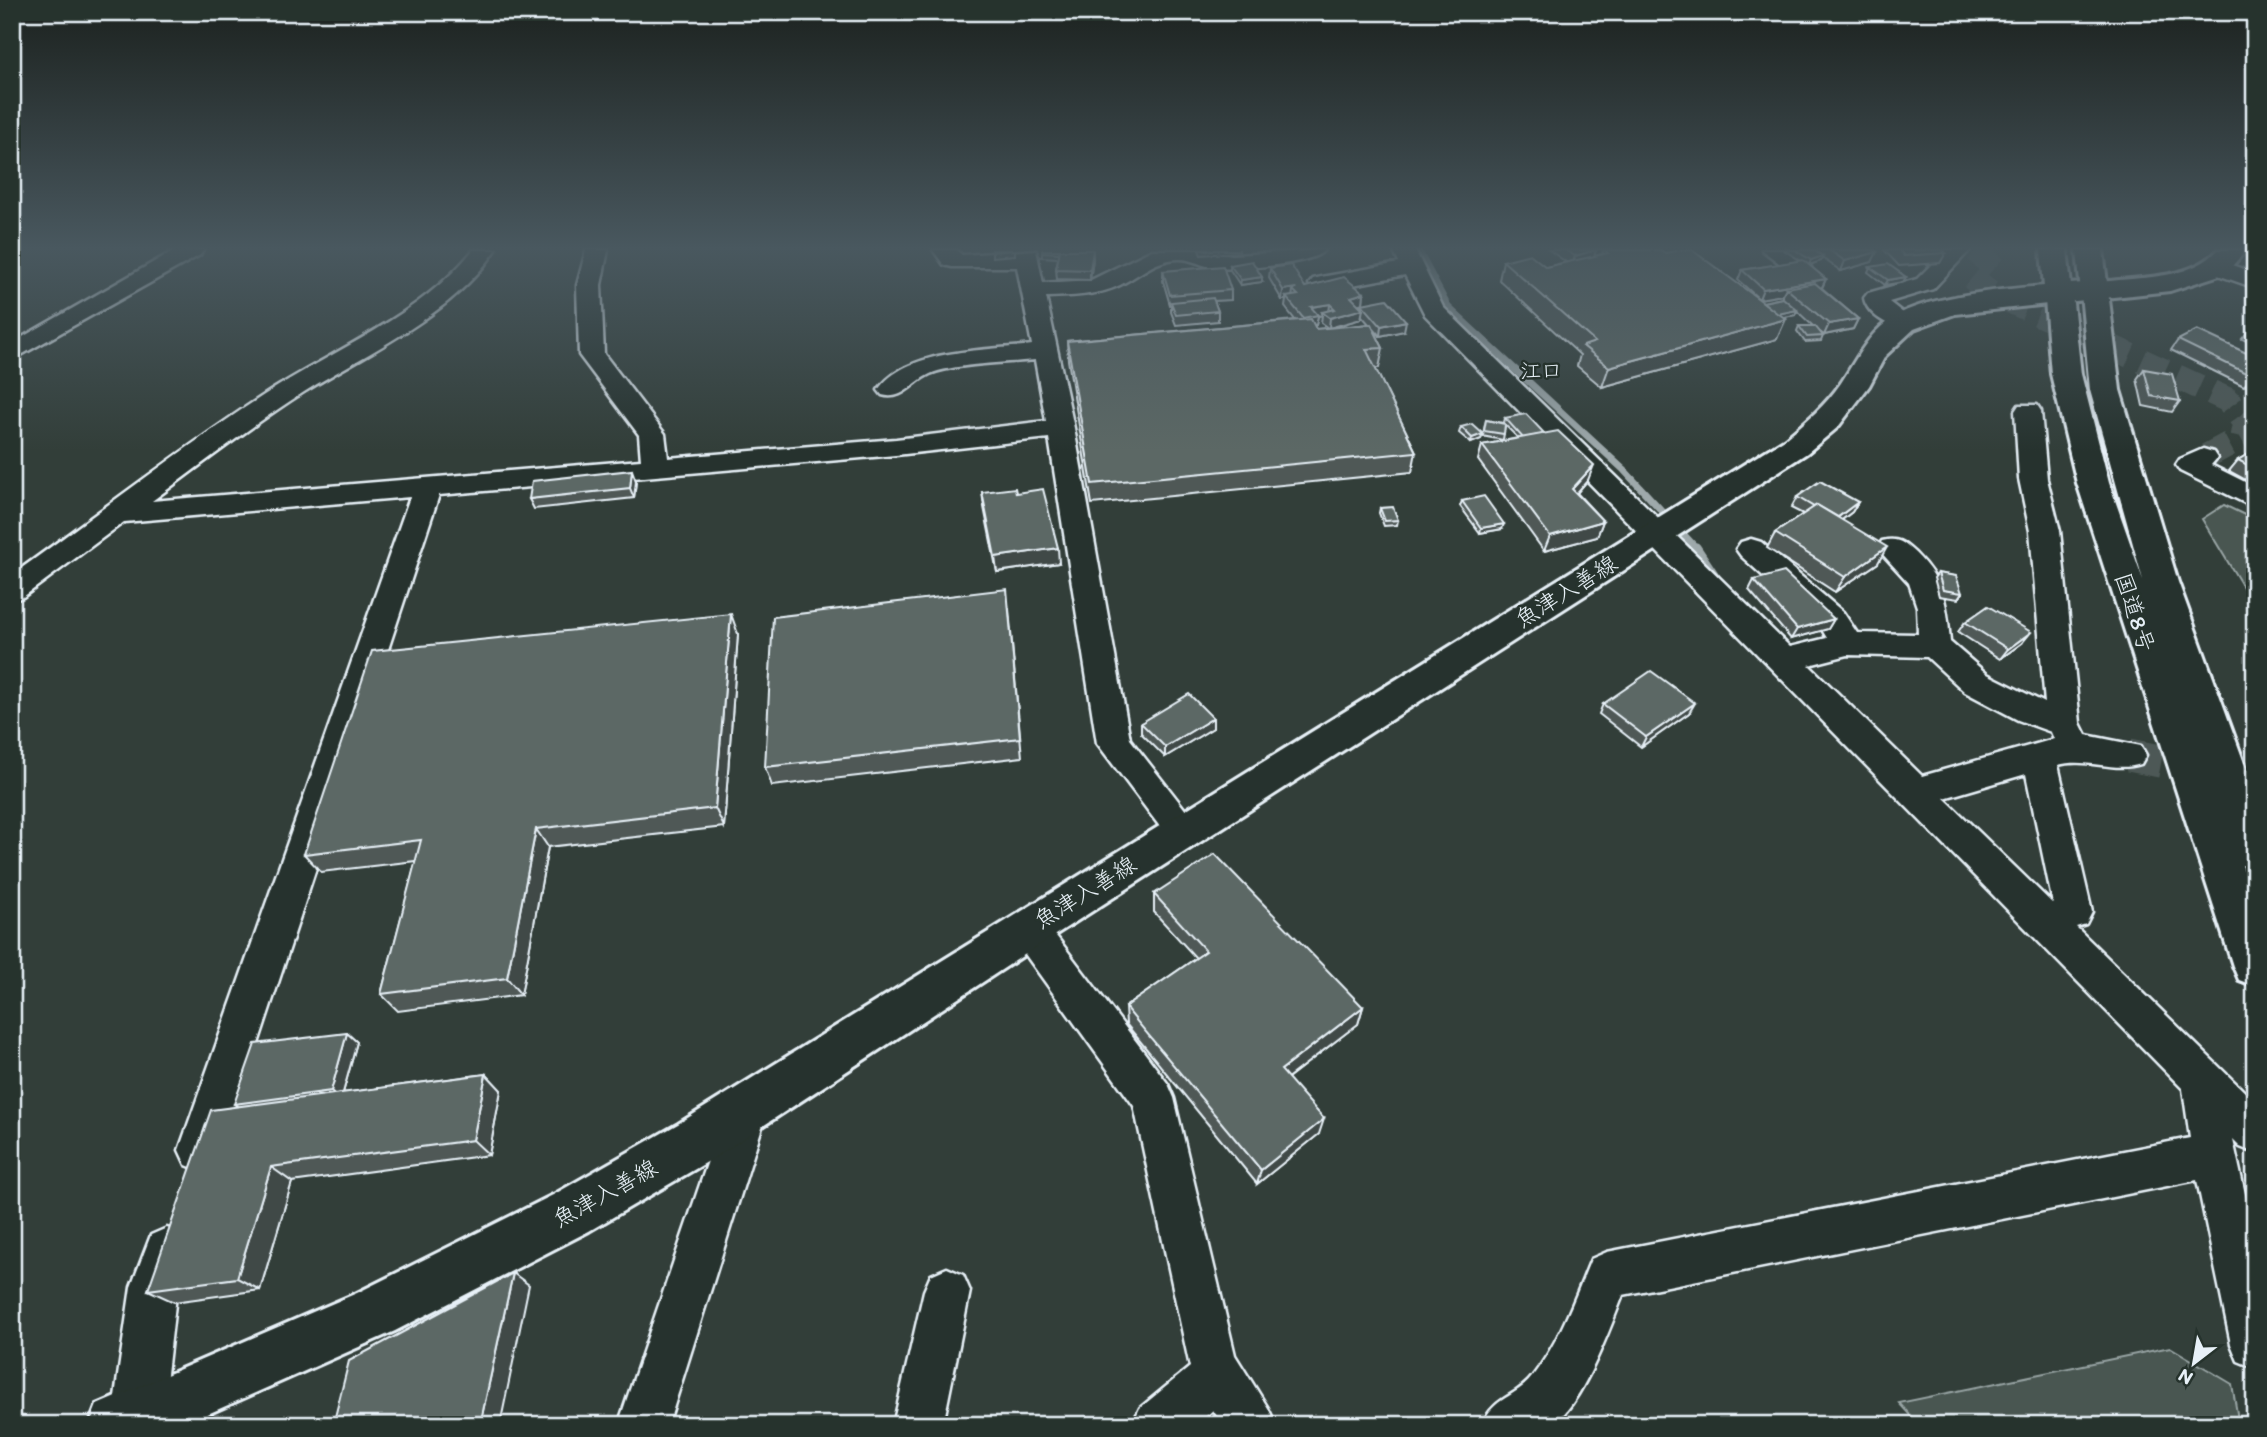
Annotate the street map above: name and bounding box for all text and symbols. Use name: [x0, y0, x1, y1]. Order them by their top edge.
district label: 江口: [1520, 358, 1562, 383]
street label: 魚津入善線: [1510, 549, 1622, 633]
street label: 国道8号: [2109, 569, 2161, 655]
street label: 魚津入善線: [1029, 850, 1141, 934]
street label: 魚津入善線: [548, 1153, 662, 1233]
north arrow: [2158, 1328, 2228, 1398]
text: N: [2174, 1364, 2197, 1390]

